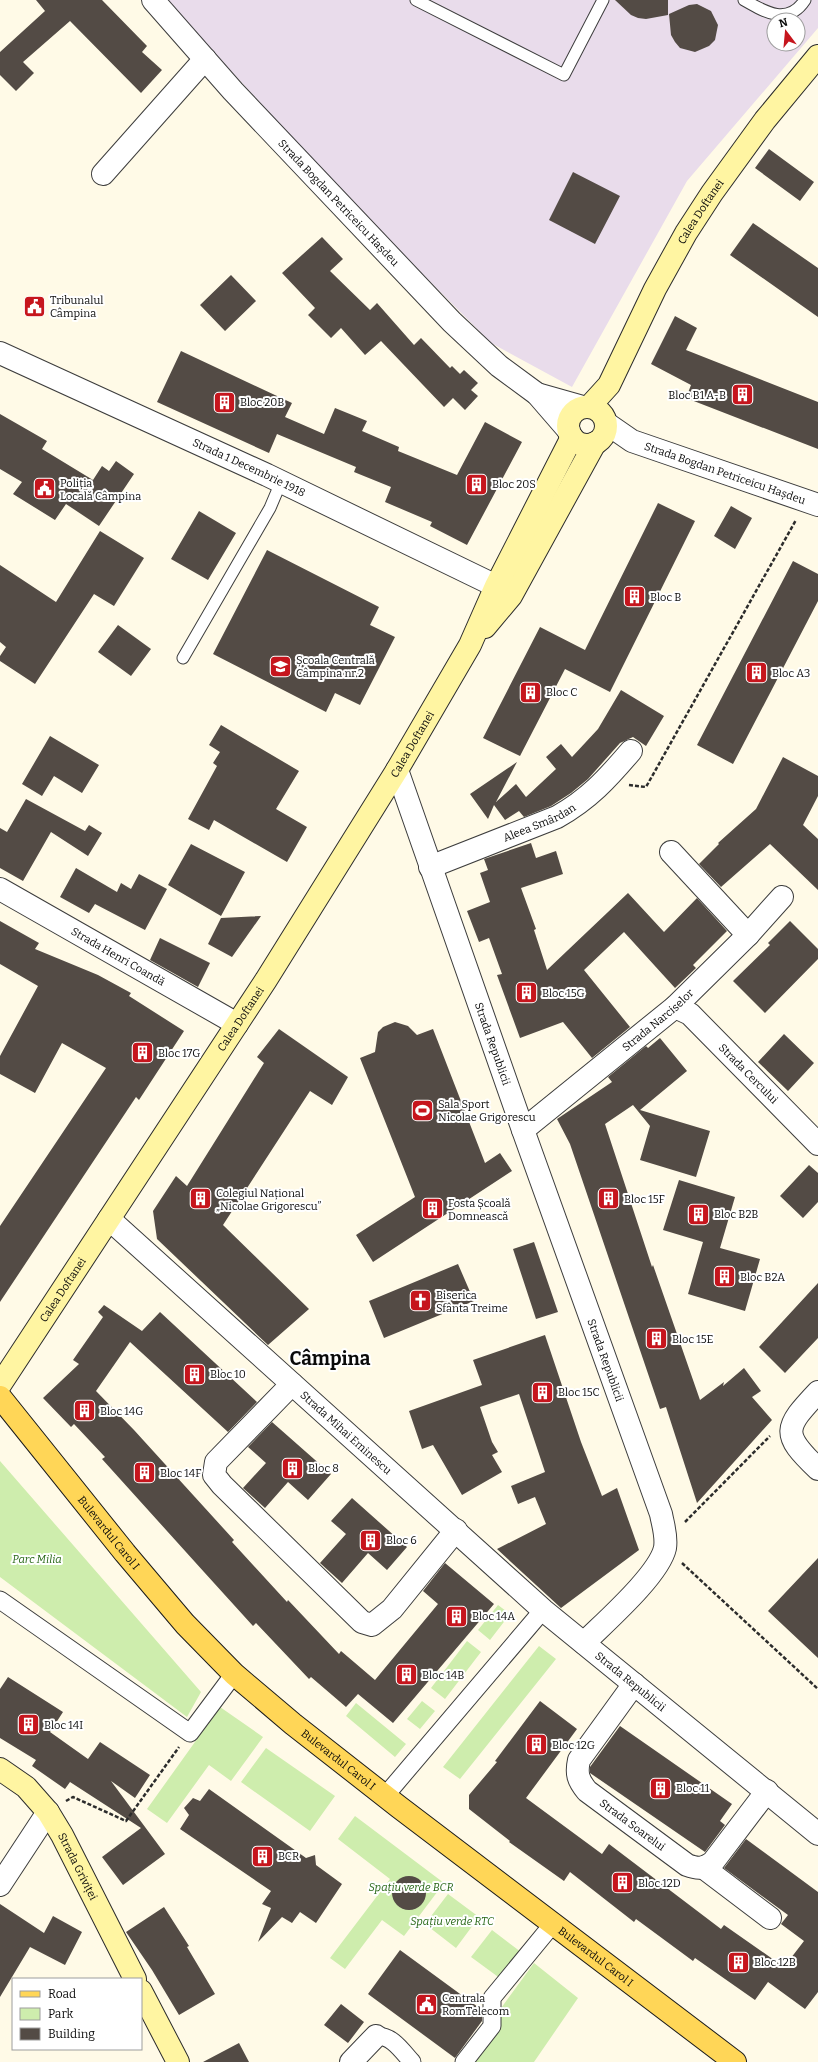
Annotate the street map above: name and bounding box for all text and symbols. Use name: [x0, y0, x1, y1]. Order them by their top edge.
north arrow: [766, 12, 806, 52]
text: N: [778, 15, 790, 30]
street label: Strada Bogdan Petriceicu Hașdeu: [275, 137, 402, 269]
street label: Calea Doftanei: [675, 176, 727, 246]
public building icon: Tribunalul Câmpina: [22, 293, 48, 319]
place label: Tribunalul Câmpina: [50, 294, 104, 320]
building icon: Bloc B1 A-B: [729, 382, 755, 408]
building icon: Bloc 20B: [212, 389, 238, 415]
place label: Bloc B1 A-B: [668, 389, 726, 402]
place label: Bloc 20B: [240, 396, 284, 409]
street label: Strada 1 Decembrie 1918: [190, 436, 307, 500]
street label: Strada Bogdan Petriceicu Hașdeu: [643, 440, 807, 507]
building icon: Bloc 20S: [463, 471, 489, 497]
public building icon: Poliția Locală Câmpina: [31, 476, 57, 502]
place label: Poliția Locală Câmpina: [60, 477, 141, 503]
place label: Bloc 20S: [492, 478, 536, 491]
building icon: Bloc B: [621, 584, 647, 610]
place label: Bloc B: [650, 591, 681, 604]
school or university icon: Școala Centrală Câmpina nr.2: [268, 653, 294, 679]
place label: Școala Centrală Câmpina nr.2: [296, 654, 375, 680]
building icon: Bloc A3: [744, 660, 770, 686]
place label: Bloc A3: [772, 667, 810, 680]
building icon: Bloc C: [517, 679, 543, 705]
place label: Bloc C: [546, 686, 577, 699]
street label: Calea Doftanei: [388, 708, 437, 780]
street label: Aleea Smârdan: [501, 801, 578, 845]
street label: Strada Henri Coandă: [69, 925, 167, 989]
building icon: Bloc 15G: [513, 980, 539, 1006]
street label: Calea Doftanei: [215, 984, 267, 1054]
street label: Strada Narciselor: [620, 986, 696, 1054]
place label: Bloc 15G: [542, 987, 585, 1000]
street label: Strada Republicii: [472, 1001, 513, 1088]
building icon: Bloc 17G: [130, 1040, 156, 1066]
street label: Strada Cercului: [716, 1041, 781, 1107]
place label: Bloc 17G: [158, 1047, 200, 1060]
sports icon: Sala Sport Nicolae Grigorescu: [410, 1097, 436, 1123]
place label: Sala Sport Nicolae Grigorescu: [438, 1098, 536, 1124]
building icon: Colegiul Național „Nicolae Grigorescu”: [188, 1186, 214, 1212]
building icon: Bloc 15F: [596, 1186, 622, 1212]
place label: Colegiul Național „Nicolae Grigorescu”: [216, 1187, 322, 1213]
place label: Bloc 15F: [624, 1193, 665, 1206]
building icon: Fosta Școală Domnească: [420, 1196, 446, 1222]
place label: Fosta Școală Domnească: [448, 1197, 511, 1223]
building icon: Bloc B2B: [686, 1201, 712, 1227]
place label: Bloc B2B: [714, 1208, 758, 1221]
street label: Calea Doftanei: [37, 1255, 89, 1325]
building icon: Bloc B2A: [711, 1264, 737, 1290]
place label: Bloc B2A: [740, 1271, 785, 1284]
church icon: Biserica Sfânta Treime: [408, 1288, 434, 1314]
place label: Biserica Sfânta Treime: [436, 1289, 508, 1315]
street label: Strada Republicii: [584, 1317, 626, 1404]
building icon: Bloc 15E: [644, 1326, 670, 1352]
place label: Bloc 15E: [672, 1333, 714, 1346]
district label: Câmpina: [290, 1347, 371, 1370]
building icon: Bloc 10: [182, 1361, 208, 1387]
place label: Bloc 10: [210, 1368, 246, 1381]
building icon: Bloc 15C: [529, 1379, 555, 1405]
place label: Bloc 15C: [558, 1386, 600, 1399]
street label: Strada Mihai Eminescu: [297, 1389, 394, 1477]
building icon: Bloc 14G: [72, 1398, 98, 1424]
place label: Bloc 14G: [100, 1405, 143, 1418]
building icon: Bloc 8: [279, 1455, 305, 1481]
building icon: Bloc 14F: [131, 1460, 157, 1486]
place label: Bloc 8: [308, 1462, 339, 1475]
place label: Bloc 14F: [160, 1467, 201, 1480]
street label: Bulevardul Carol I: [75, 1494, 142, 1572]
building icon: Bloc 6: [357, 1527, 383, 1553]
place label: Bloc 6: [386, 1534, 417, 1547]
park label: Parc Milia: [12, 1553, 62, 1566]
building icon: Bloc 14A: [444, 1603, 470, 1629]
place label: Bloc 14A: [472, 1610, 515, 1623]
street label: Strada Republicii: [592, 1649, 669, 1715]
building icon: Bloc 14B: [393, 1662, 419, 1688]
place label: Bloc 14B: [422, 1669, 464, 1682]
building icon: Bloc 14I: [15, 1712, 41, 1738]
place label: Bloc 14I: [44, 1719, 83, 1732]
street label: Bulevardul Carol I: [298, 1727, 378, 1793]
building icon: Bloc 12G: [523, 1732, 549, 1758]
place label: Bloc 12G: [552, 1739, 595, 1752]
building icon: Bloc 11: [647, 1775, 673, 1801]
place label: Bloc 11: [676, 1782, 710, 1795]
street label: Strada Soarelui: [597, 1797, 668, 1854]
street label: Strada Griviței: [55, 1831, 100, 1903]
building icon: BCR: [249, 1843, 275, 1869]
place label: BCR: [278, 1850, 300, 1863]
building icon: Bloc 12D: [609, 1870, 635, 1896]
place label: Bloc 12D: [638, 1877, 681, 1890]
park label: Spațiu verde BCR: [369, 1881, 453, 1894]
park label: Spațiu verde RTC: [410, 1915, 494, 1928]
street label: Bulevardul Carol I: [555, 1924, 636, 1990]
building icon: Bloc 12B: [726, 1949, 752, 1975]
place label: Bloc 12B: [754, 1956, 796, 1969]
legend: [12, 1978, 142, 2050]
text: Road: [48, 1987, 76, 2001]
public building icon: Centrala RomTelecom: [413, 1991, 439, 2017]
place label: Centrala RomTelecom: [442, 1992, 510, 2018]
text: Park: [48, 2007, 74, 2021]
text: Building: [48, 2027, 95, 2041]

